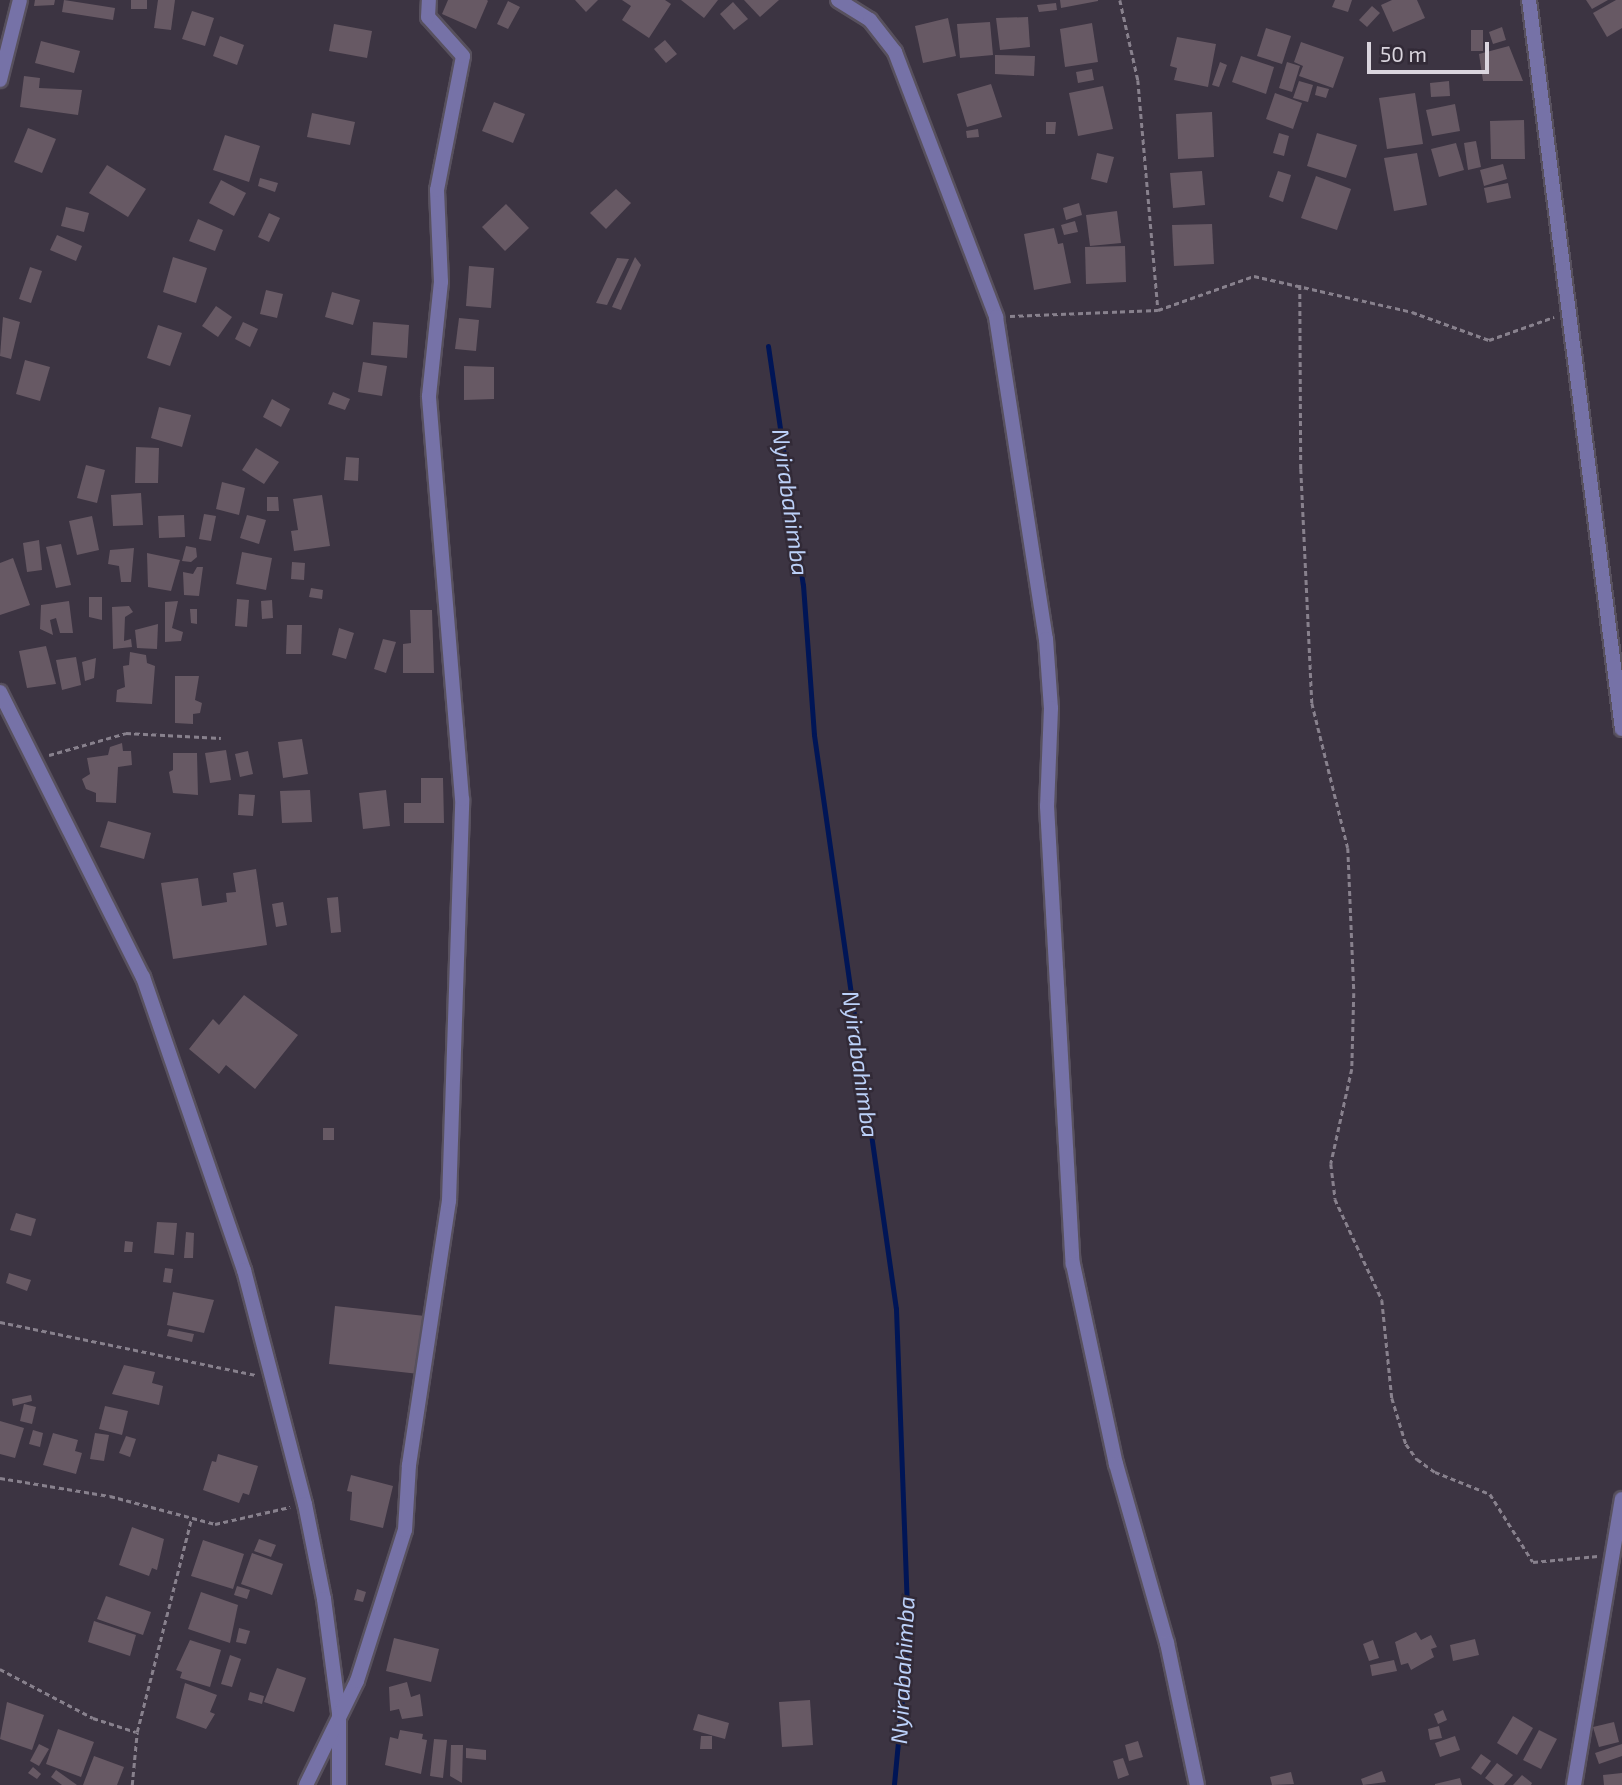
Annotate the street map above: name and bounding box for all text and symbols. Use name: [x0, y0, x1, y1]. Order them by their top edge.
scale bar: [1370, 28, 1492, 72]
text: 50 m: [1380, 41, 1427, 66]
water label: Nyirabahimba: [767, 427, 815, 577]
water label: Nyirabahimba: [837, 989, 885, 1139]
water label: Nyirabahimba: [884, 1595, 920, 1745]

